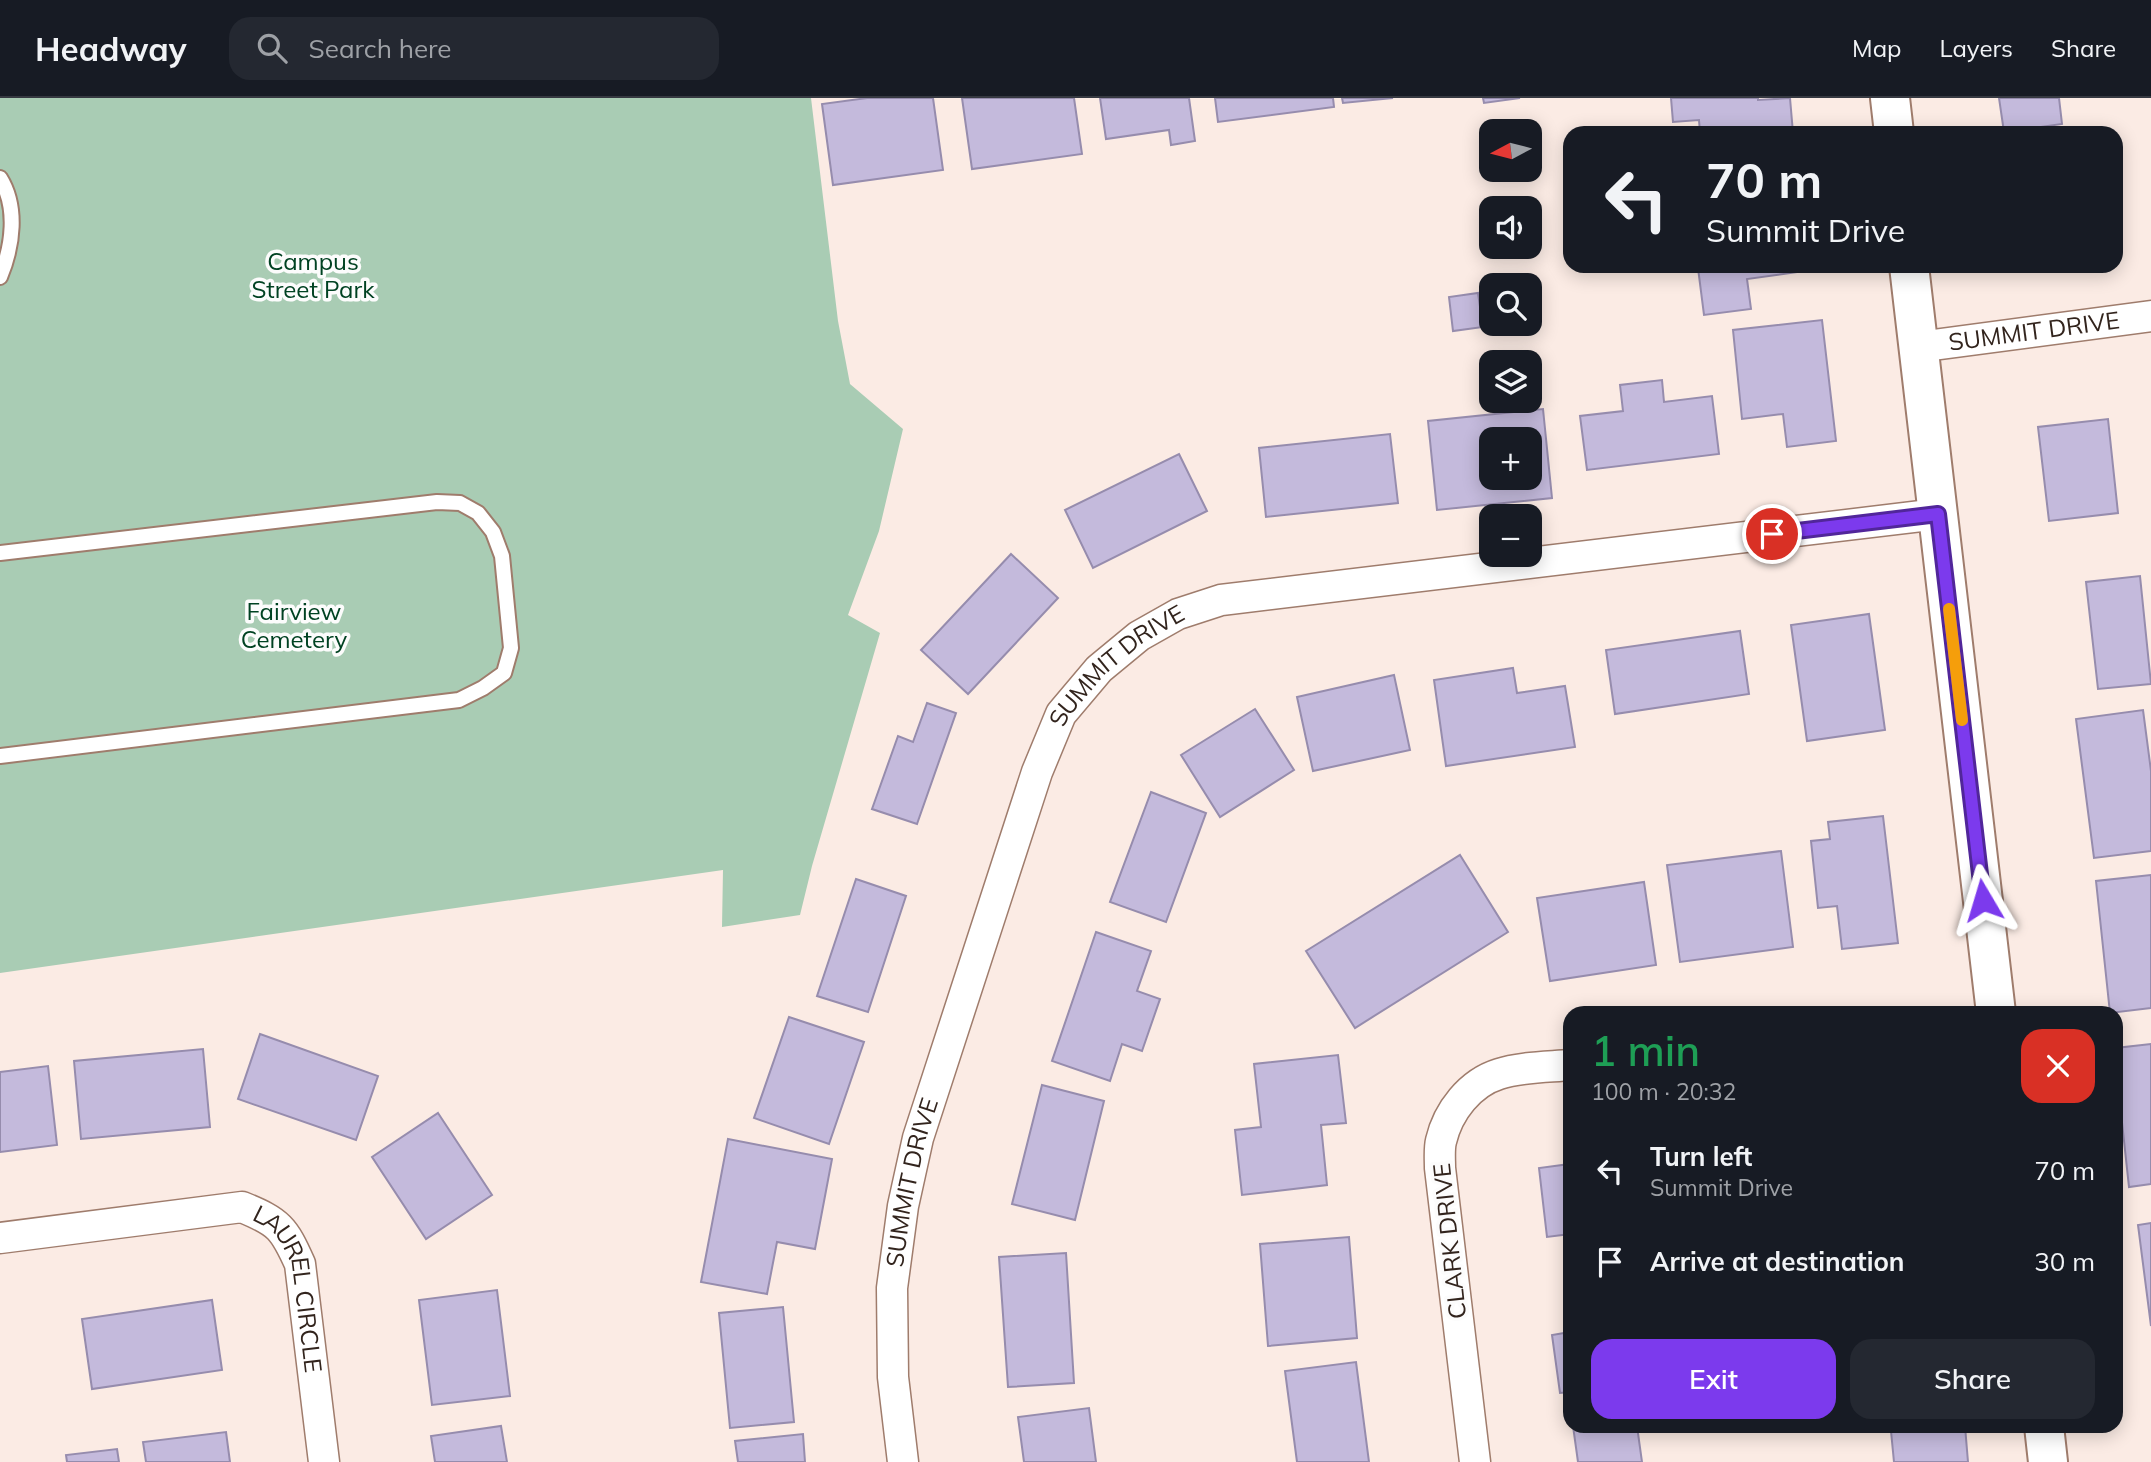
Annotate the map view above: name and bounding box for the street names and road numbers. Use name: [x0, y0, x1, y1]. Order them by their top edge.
street label: SUMMIT DRIVE: [1946, 304, 2121, 357]
street label: SUMMIT DRIVE: [1042, 598, 1189, 730]
street label: SUMMIT DRIVE: [879, 1094, 944, 1269]
street label: CLARK DRIVE: [1426, 1162, 1472, 1320]
street label: LAUREL CIRCLE: [249, 1198, 329, 1374]

